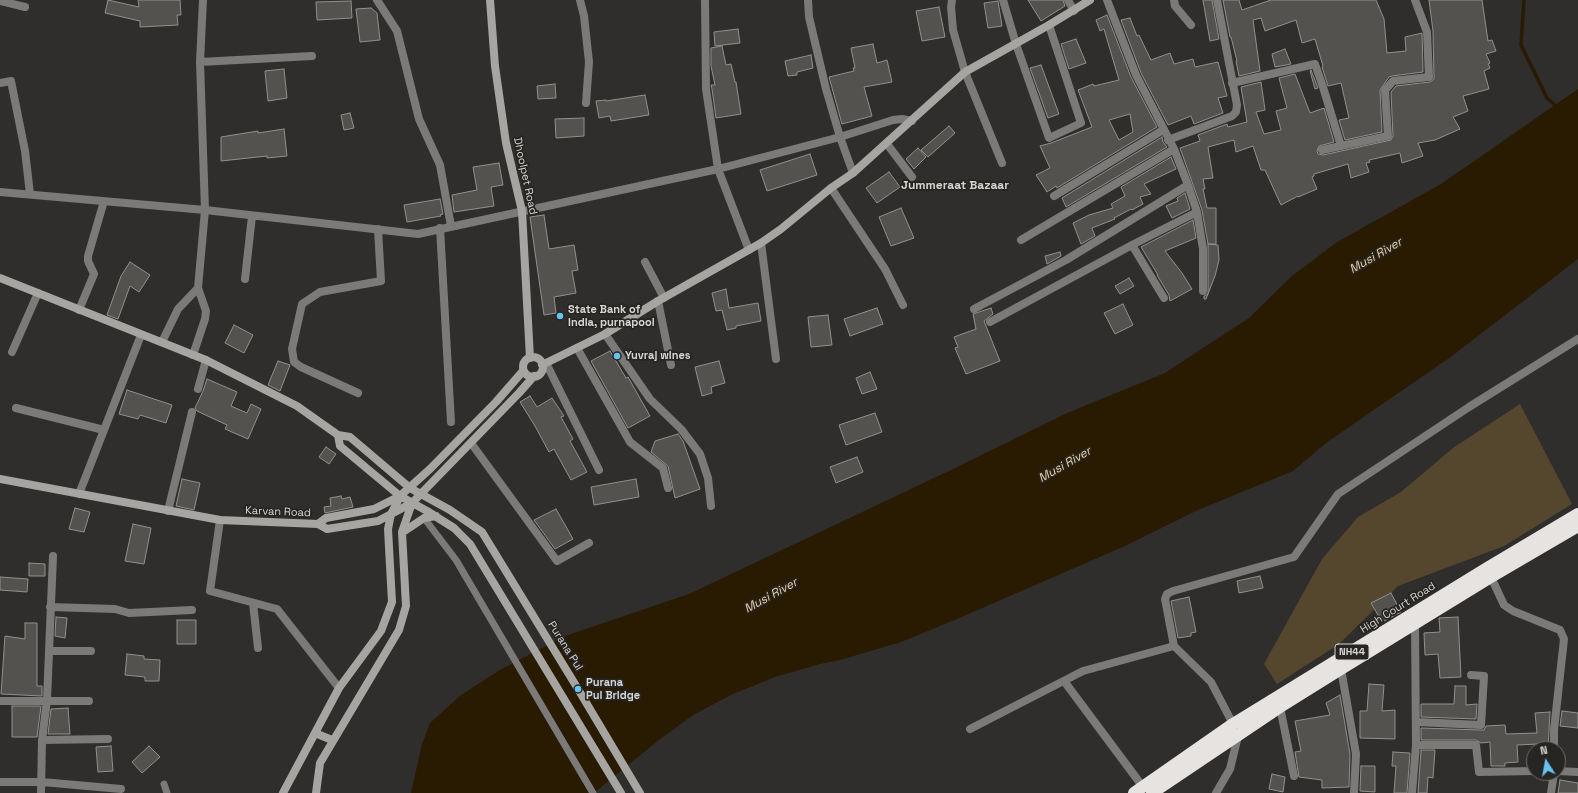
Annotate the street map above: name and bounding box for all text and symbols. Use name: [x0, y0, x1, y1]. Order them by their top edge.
street label: Dhoolpet Road: [510, 136, 540, 216]
district label: Jummeraat Bazaar: [901, 179, 1009, 193]
water label: Musi River: [1347, 235, 1405, 277]
place label: State Bank of India, purnapool: [568, 303, 655, 329]
marker: State Bank of India, purnapool: [555, 311, 565, 321]
place label: Yuvraj wines: [625, 349, 691, 363]
marker: Yuvraj wines: [612, 351, 622, 361]
water label: Musi River: [1036, 444, 1094, 486]
street label: Karvan Road: [245, 504, 311, 520]
water label: Musi River: [742, 576, 800, 616]
street label: High Court Road: [1358, 580, 1438, 636]
street label: Purana Pul: [545, 619, 585, 673]
road number: NH44: [1335, 644, 1369, 660]
place label: Purana Pul Bridge: [586, 676, 640, 702]
marker: Purana Pul Bridge: [573, 684, 583, 694]
north arrow: [1526, 741, 1566, 781]
text: N: [1539, 743, 1549, 758]

